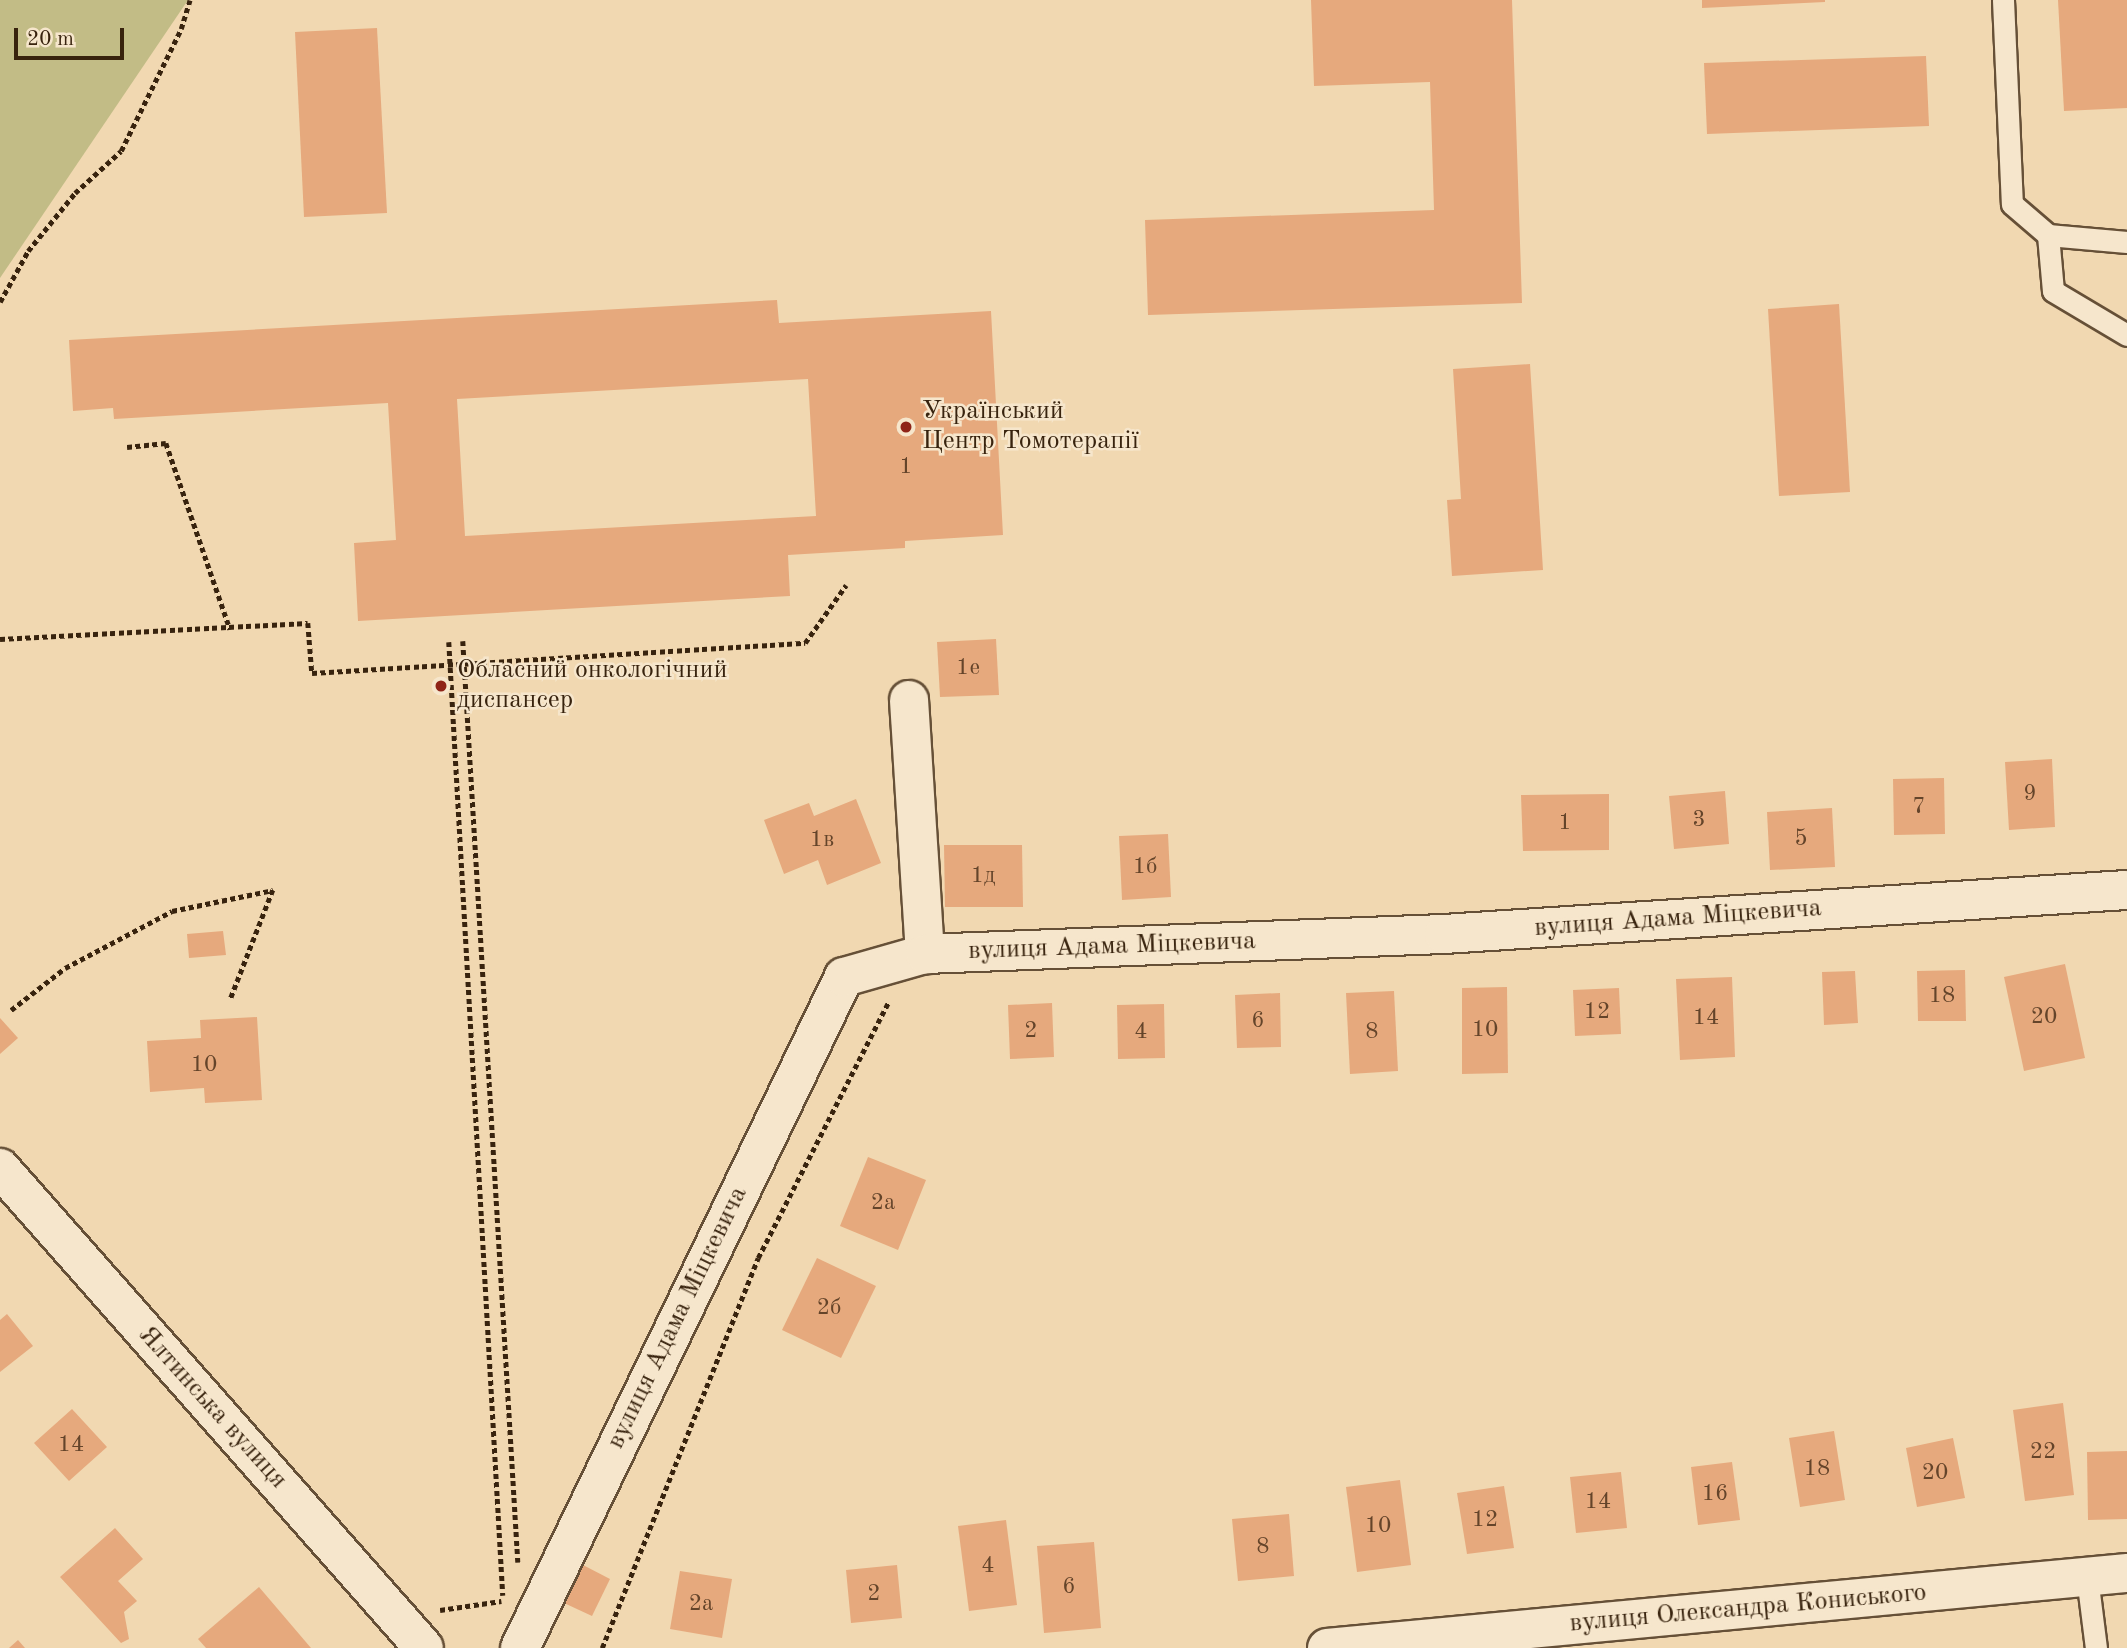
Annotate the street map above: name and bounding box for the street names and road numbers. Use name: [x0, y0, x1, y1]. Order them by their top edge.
street label: вулиця Адама Міцкевича: [1533, 893, 1823, 945]
street label: вулиця Адама Міцкевича: [968, 926, 1256, 968]
street label: вулиця Адама Міцкевича: [601, 1182, 755, 1454]
street label: Ялтинська вулиця: [131, 1320, 293, 1496]
street label: вулиця Олександра Кониського: [1568, 1578, 1928, 1640]

